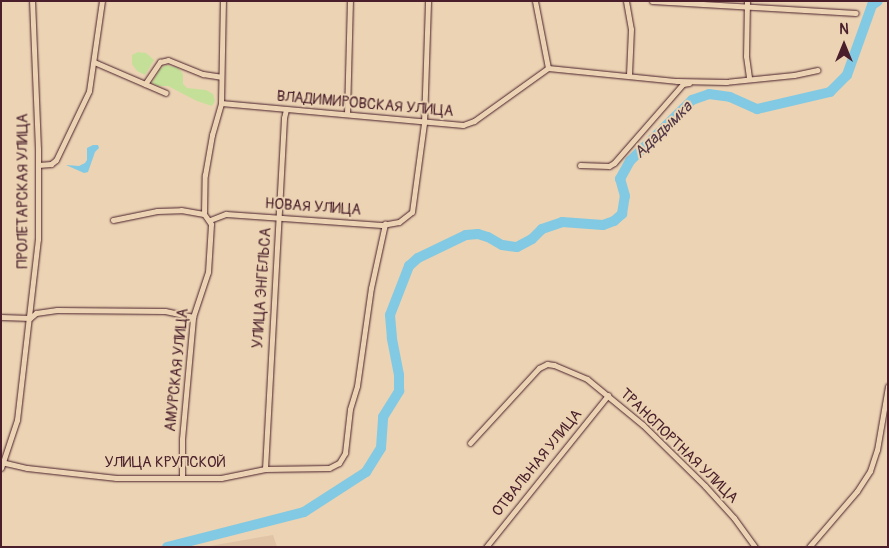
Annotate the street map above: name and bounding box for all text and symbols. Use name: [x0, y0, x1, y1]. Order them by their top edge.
north arrow: [819, 20, 869, 70]
text: N: [839, 21, 849, 38]
street label: ВЛАДИМИРОВСКАЯ УЛИЦА: [276, 87, 454, 121]
water label: Ададымка: [630, 98, 696, 162]
street label: ПРОЛЕТАРСКАЯ УЛИЦА: [14, 113, 32, 269]
street label: НОВАЯ УЛИЦА: [264, 195, 362, 219]
street label: УЛИЦА ЭНГЕЛЬСА: [249, 227, 275, 349]
street label: АМУРСКАЯ УЛИЦА: [162, 307, 192, 433]
street label: ТРАНСПОРТНАЯ УЛИЦА: [616, 385, 742, 507]
street label: ОТВАЛЬНАЯ УЛИЦА: [488, 406, 586, 520]
street label: УЛИЦА КРУПСКОЙ: [104, 454, 226, 472]

